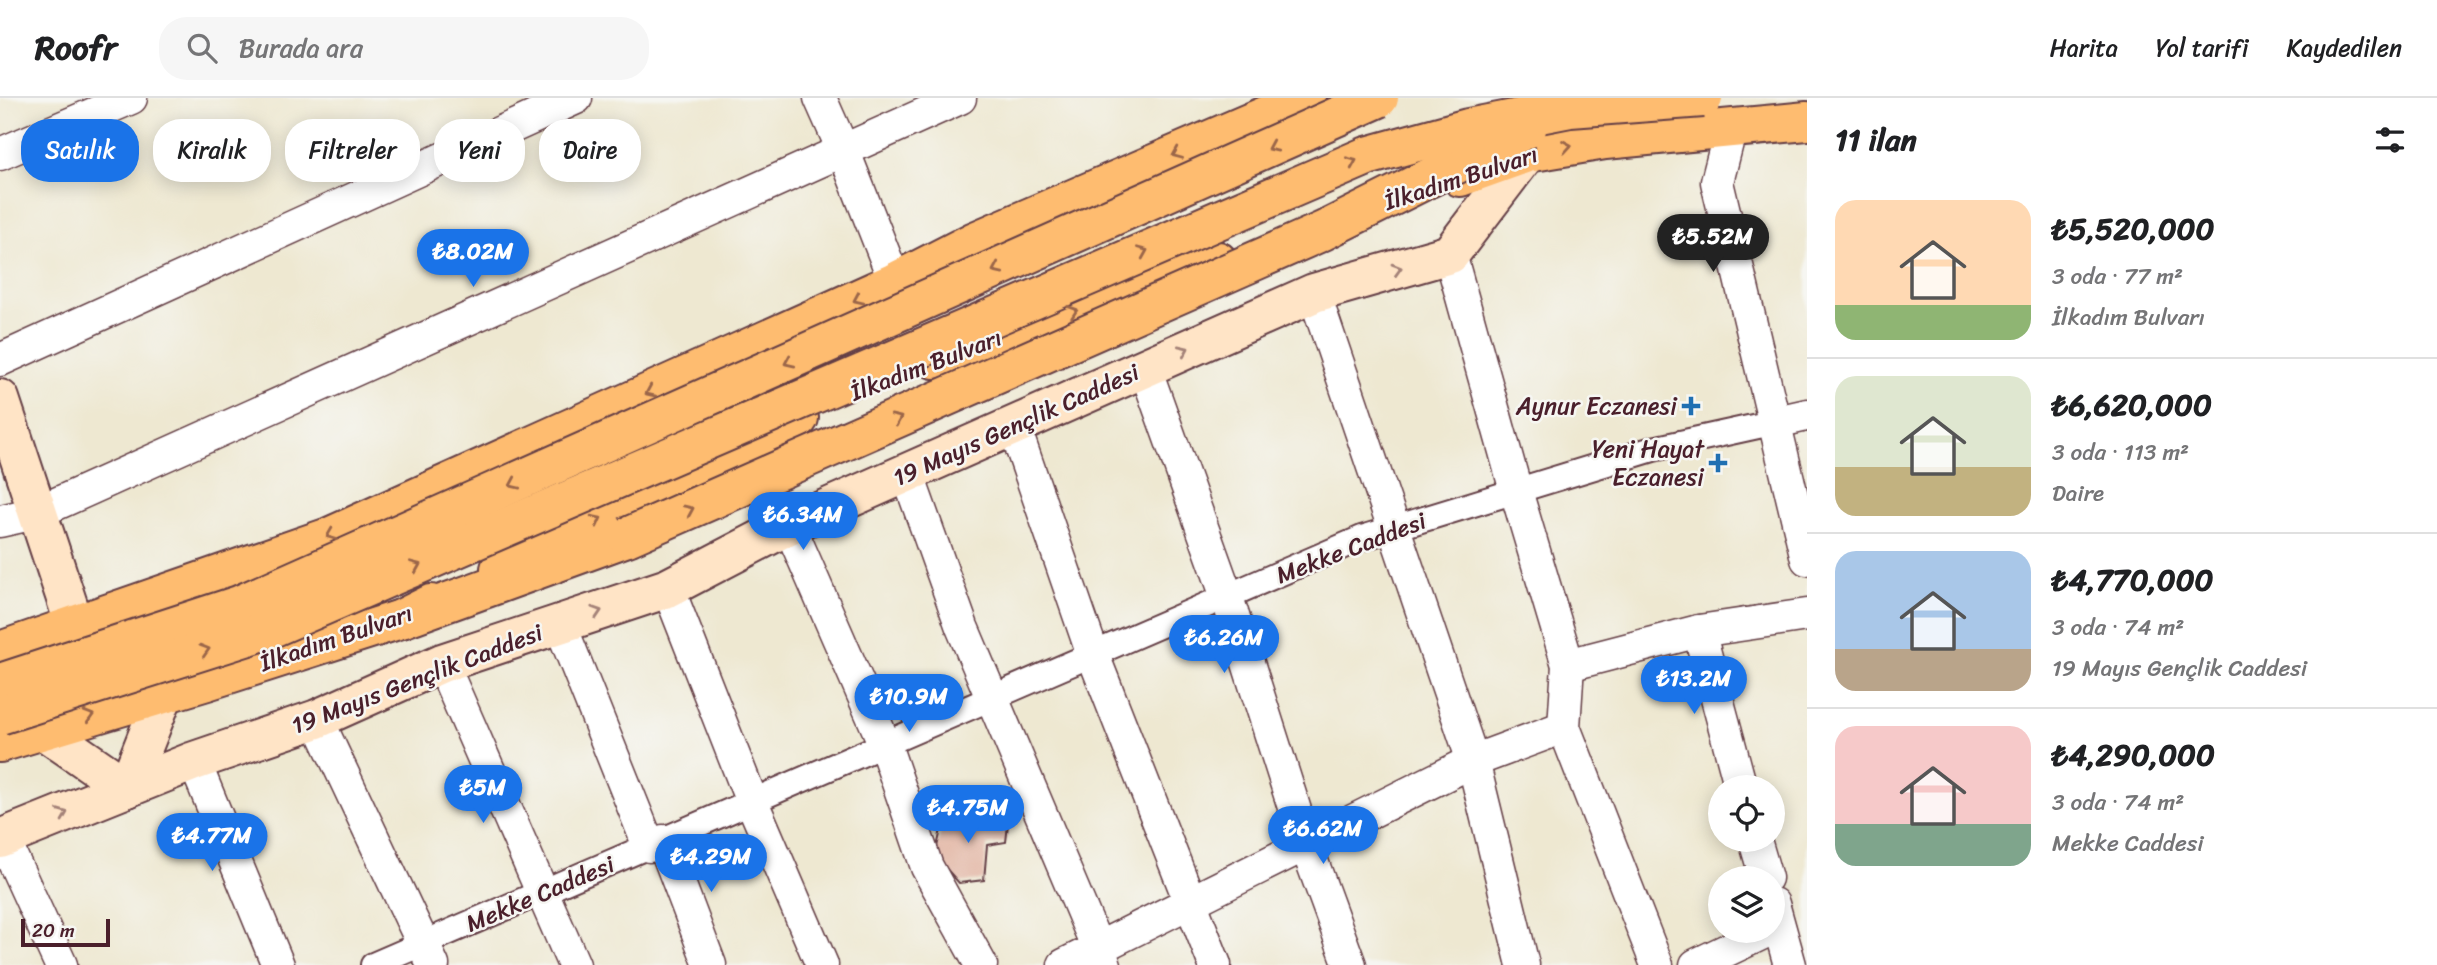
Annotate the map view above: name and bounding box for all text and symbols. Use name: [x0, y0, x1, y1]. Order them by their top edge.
search box: [159, 17, 649, 80]
text: Roofr: [35, 19, 117, 77]
text: Burada ara: [239, 25, 363, 71]
text: Harita: [2050, 27, 2118, 69]
text: Yol tarifi: [2156, 27, 2249, 69]
text: Kaydedilen: [2287, 27, 2402, 69]
icon: search: [183, 29, 221, 67]
text: 11 ilan: [1835, 113, 1917, 167]
chip: Satılık: [21, 119, 139, 182]
chip: Kiralık: [153, 119, 271, 182]
chip: Filtreler: [285, 119, 420, 182]
chip: Yeni: [434, 119, 525, 182]
chip: Daire: [539, 119, 641, 182]
icon: filters: [2371, 121, 2409, 159]
street label: İlkadım Bulvarı: [1378, 133, 1543, 223]
one-way arrow: [1267, 138, 1279, 152]
one-way arrow: [1561, 140, 1573, 155]
one-way arrow: [1171, 146, 1184, 160]
one-way arrow: [1344, 156, 1357, 170]
text: ₺5,520,000: [2052, 202, 2215, 256]
pin: ₺5.52M: [1656, 214, 1770, 274]
text: ₺5.52M: [1673, 216, 1753, 257]
icon: home: [1891, 228, 1975, 312]
pin: ₺8.02M: [416, 230, 530, 289]
text: ₺8.02M: [433, 231, 513, 272]
one-way arrow: [1136, 247, 1148, 261]
text: 3 oda · 77 m²: [2052, 256, 2183, 297]
one-way arrow: [992, 261, 1004, 275]
one-way arrow: [1390, 263, 1402, 278]
one-way arrow: [853, 291, 865, 305]
text: İlkadım Bulvarı: [2052, 297, 2205, 338]
one-way arrow: [1066, 305, 1079, 319]
street label: İlkadım Bulvarı: [843, 317, 1008, 414]
one-way arrow: [1177, 344, 1190, 358]
street label: 19 Mayıs Gençlik Caddesi: [886, 351, 1147, 498]
one-way arrow: [784, 354, 796, 368]
text: ₺6,620,000: [2052, 378, 2212, 432]
one-way arrow: [645, 384, 658, 398]
place label: Aynur Eczanesi: [1515, 385, 1678, 427]
marker: Aynur Eczanesi: [1683, 398, 1699, 414]
icon: home: [1891, 404, 1975, 488]
one-way arrow: [891, 413, 903, 427]
place label: Yeni Hayat Eczanesi: [1592, 428, 1705, 498]
text: 3 oda · 113 m²: [2052, 432, 2189, 473]
marker: Yeni Hayat Eczanesi: [1710, 455, 1726, 471]
text: Daire: [2052, 473, 2104, 514]
one-way arrow: [509, 475, 521, 489]
pin: ₺6.34M: [746, 492, 860, 552]
text: ₺6.34M: [764, 494, 842, 535]
street label: Mekke Caddesi: [1270, 500, 1434, 596]
one-way arrow: [682, 504, 694, 518]
one-way arrow: [589, 515, 602, 529]
one-way arrow: [326, 527, 338, 541]
text: ₺4,770,000: [2052, 553, 2214, 607]
one-way arrow: [409, 560, 422, 574]
icon: home: [1891, 579, 1975, 663]
street label: İlkadım Bulvarı: [253, 592, 418, 684]
one-way arrow: [590, 606, 602, 620]
text: 3 oda · 74 m²: [2052, 607, 2184, 648]
street label: 19 Mayıs Gençlik Caddesi: [285, 611, 550, 746]
pin: ₺6.26M: [1167, 616, 1281, 675]
text: ₺6.26M: [1185, 617, 1263, 658]
one-way arrow: [199, 644, 211, 658]
text: 19 Mayıs Gençlik Caddesi: [2052, 648, 2307, 689]
pin: ₺13.2M: [1637, 656, 1751, 716]
text: ₺13.2M: [1657, 658, 1731, 699]
pin: ₺10.9M: [852, 674, 966, 734]
text: ₺10.9M: [871, 676, 947, 717]
one-way arrow: [82, 709, 94, 724]
text: ₺4,290,000: [2052, 728, 2215, 782]
icon: home: [1891, 754, 1975, 838]
pin: ₺5M: [449, 766, 517, 825]
text: ₺5M: [460, 767, 506, 808]
map controls: [1708, 775, 1785, 943]
button: locate: [1708, 775, 1785, 852]
text: 3 oda · 74 m²: [2052, 782, 2184, 823]
pin: ₺4.75M: [911, 786, 1025, 845]
text: ₺4.75M: [928, 787, 1008, 828]
pin: ₺6.62M: [1266, 806, 1380, 866]
one-way arrow: [57, 808, 69, 822]
text: ₺6.62M: [1284, 808, 1362, 849]
pin: ₺4.77M: [155, 814, 269, 873]
text: ₺4.77M: [172, 815, 252, 856]
text: Mekke Caddesi: [2052, 823, 2204, 864]
pin: ₺4.29M: [654, 834, 768, 894]
text: ₺4.29M: [671, 836, 751, 877]
street label: Mekke Caddesi: [459, 843, 622, 944]
button: layers: [1708, 866, 1785, 943]
text: 20 m: [32, 914, 75, 947]
scale bar: [21, 916, 110, 948]

